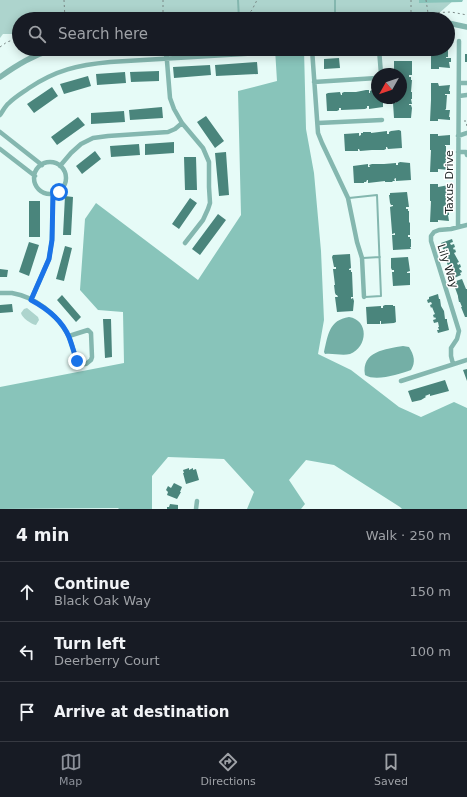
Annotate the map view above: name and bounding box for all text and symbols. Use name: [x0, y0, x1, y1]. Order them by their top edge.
search box: [12, 12, 455, 56]
icon: search: [26, 23, 48, 45]
text: Search here: [58, 25, 148, 43]
north arrow: [371, 68, 407, 104]
street label: Taxus Drive: [443, 150, 456, 215]
route start: [50, 183, 68, 201]
street label: Lily Way: [434, 242, 461, 290]
route end: [68, 352, 86, 370]
text: 4 min: [16, 525, 69, 545]
text: Walk · 250 m: [366, 528, 451, 543]
text: Continue: [54, 575, 130, 593]
icon: ahead: [16, 581, 38, 603]
text: 150 m: [409, 584, 451, 599]
text: Black Oak Way: [54, 593, 151, 608]
text: Turn left: [54, 635, 126, 653]
icon: left: [16, 641, 38, 663]
text: 100 m: [409, 644, 451, 659]
text: Deerberry Court: [54, 653, 160, 668]
icon: arrive: [16, 701, 38, 723]
text: Arrive at destination: [54, 703, 229, 721]
tab: Map: [59, 751, 82, 788]
tab: Directions: [200, 751, 256, 788]
tab: Saved: [374, 751, 408, 788]

